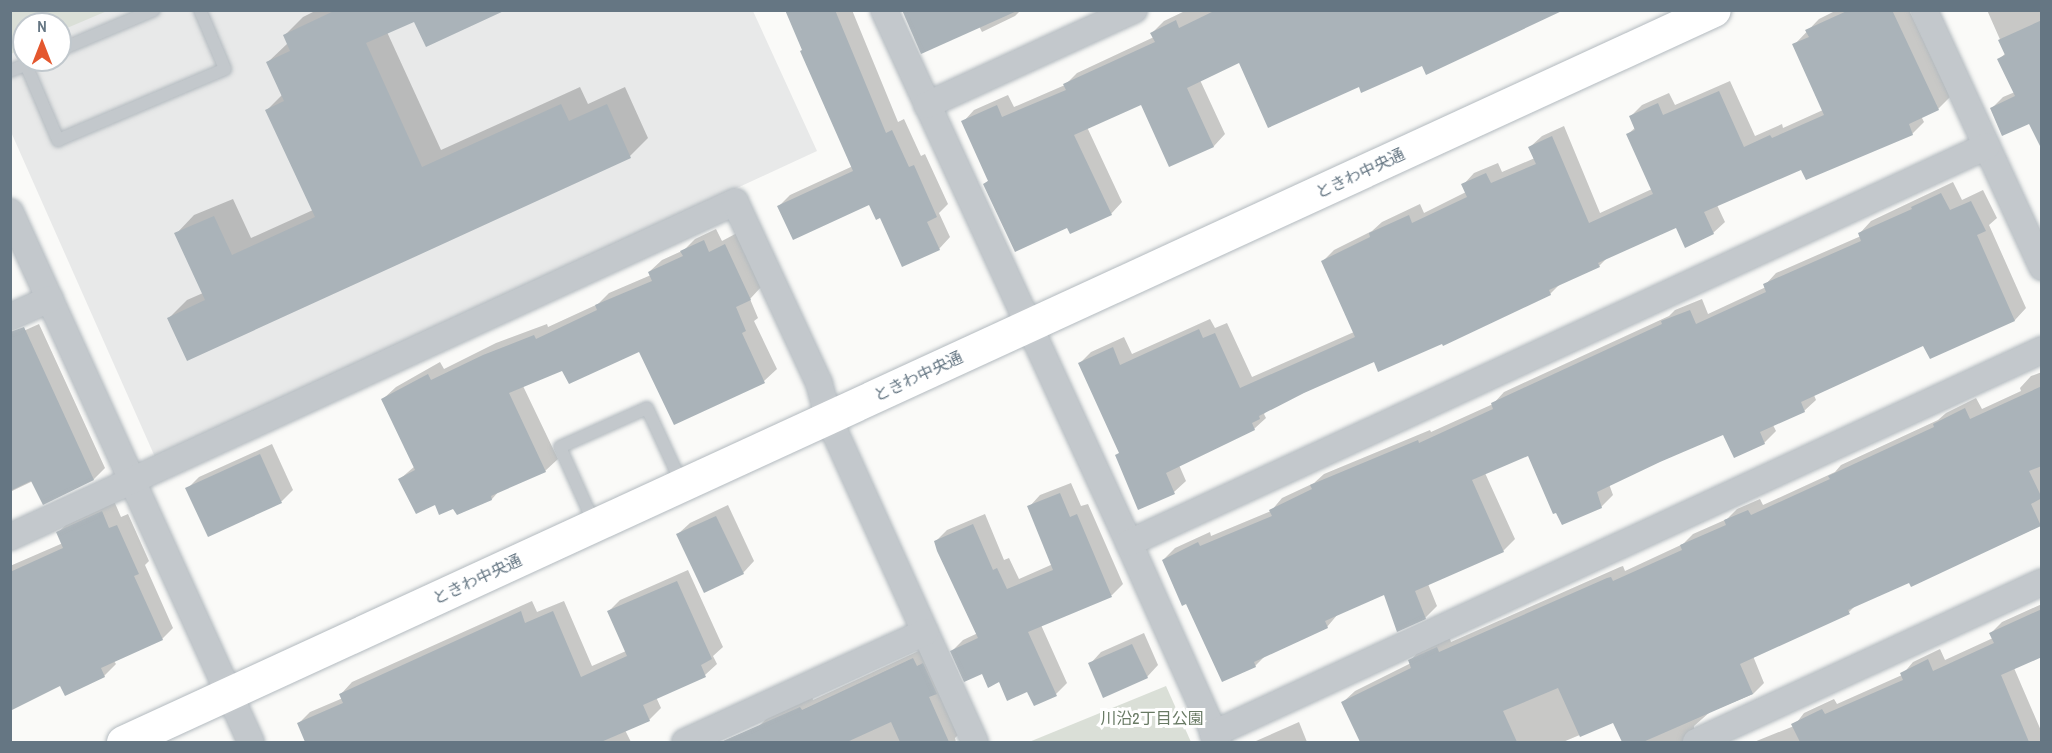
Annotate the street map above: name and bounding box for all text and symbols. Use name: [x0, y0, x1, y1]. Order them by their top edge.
north arrow: [12, 12, 72, 72]
text: N: [37, 15, 47, 37]
street label: ときわ中央通: [1312, 144, 1408, 202]
street label: ときわ中央通: [870, 347, 966, 405]
street label: ときわ中央通: [429, 550, 525, 608]
park label: 川沿2丁目公園: [1100, 708, 1204, 728]

